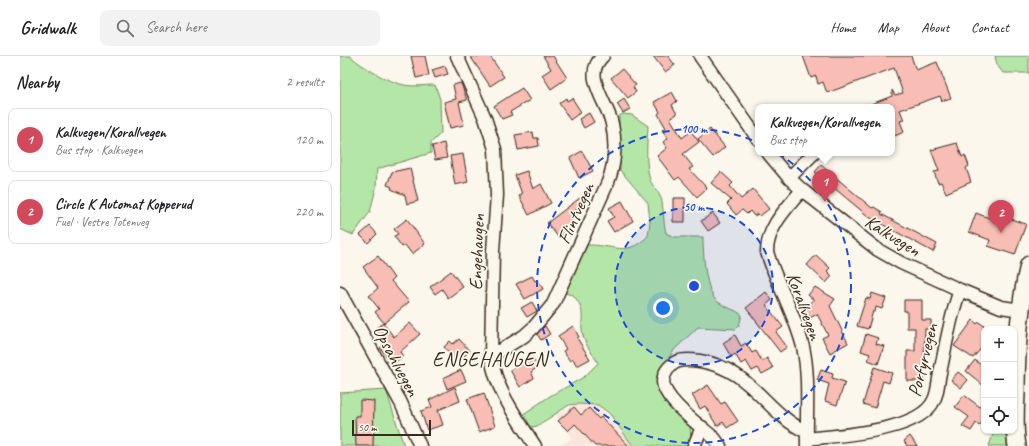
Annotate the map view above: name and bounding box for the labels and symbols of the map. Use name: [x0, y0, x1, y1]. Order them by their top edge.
text: 100 m: [681, 121, 708, 137]
pin: 1: [812, 169, 838, 202]
street label: Flintvegen: [552, 178, 601, 248]
text: 50 m: [684, 199, 705, 215]
pin: 2: [988, 200, 1014, 233]
street label: Kalkvegen: [860, 209, 925, 262]
street label: Engehaugen: [464, 213, 490, 291]
street label: Korallvegen: [781, 269, 828, 345]
centre of rings: [687, 279, 701, 293]
your location: [653, 298, 673, 318]
street label: Opsahlvegen: [367, 321, 425, 401]
street label: Porfyrvegen: [902, 321, 944, 399]
district label: ENGEHAUGEN: [432, 347, 550, 372]
scale bar: [352, 418, 431, 437]

